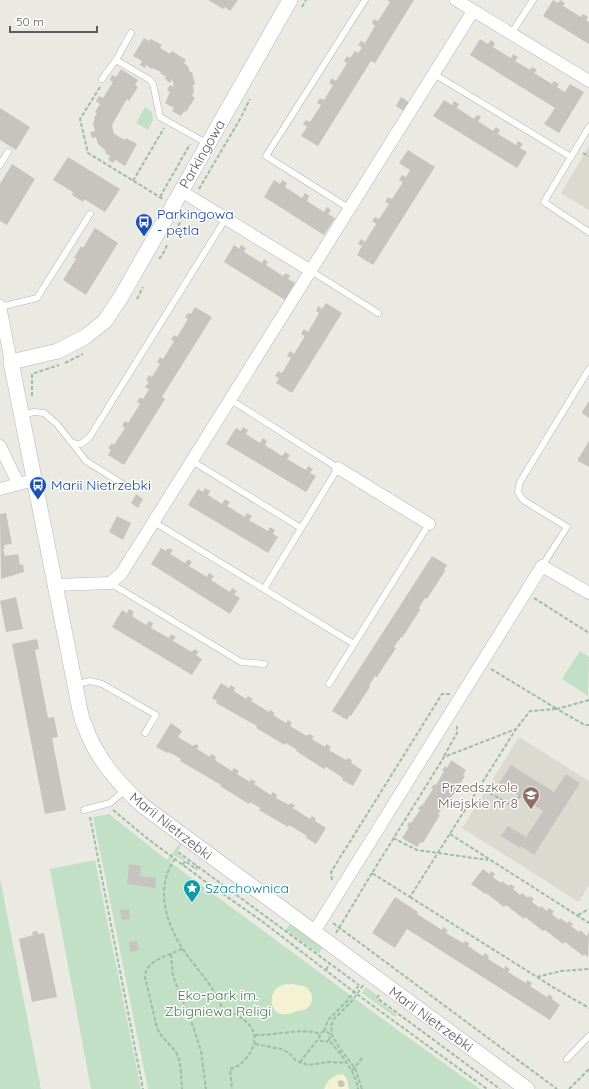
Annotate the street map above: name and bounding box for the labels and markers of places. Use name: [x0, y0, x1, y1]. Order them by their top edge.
place label: Parkingowa - pętla: [157, 205, 234, 239]
bus stop icon: Parkingowa - pętla: [134, 212, 154, 237]
bus stop icon: Marii Nietrzebki: [28, 475, 48, 500]
place label: Marii Nietrzebki: [51, 476, 151, 494]
place label: Przedszkole Miejskie nr 8: [438, 778, 518, 812]
school or university icon: Przedszkole Miejskie nr 8: [521, 785, 541, 810]
place icon: Szachownica: [182, 878, 202, 903]
place label: Szachownica: [205, 879, 289, 897]

